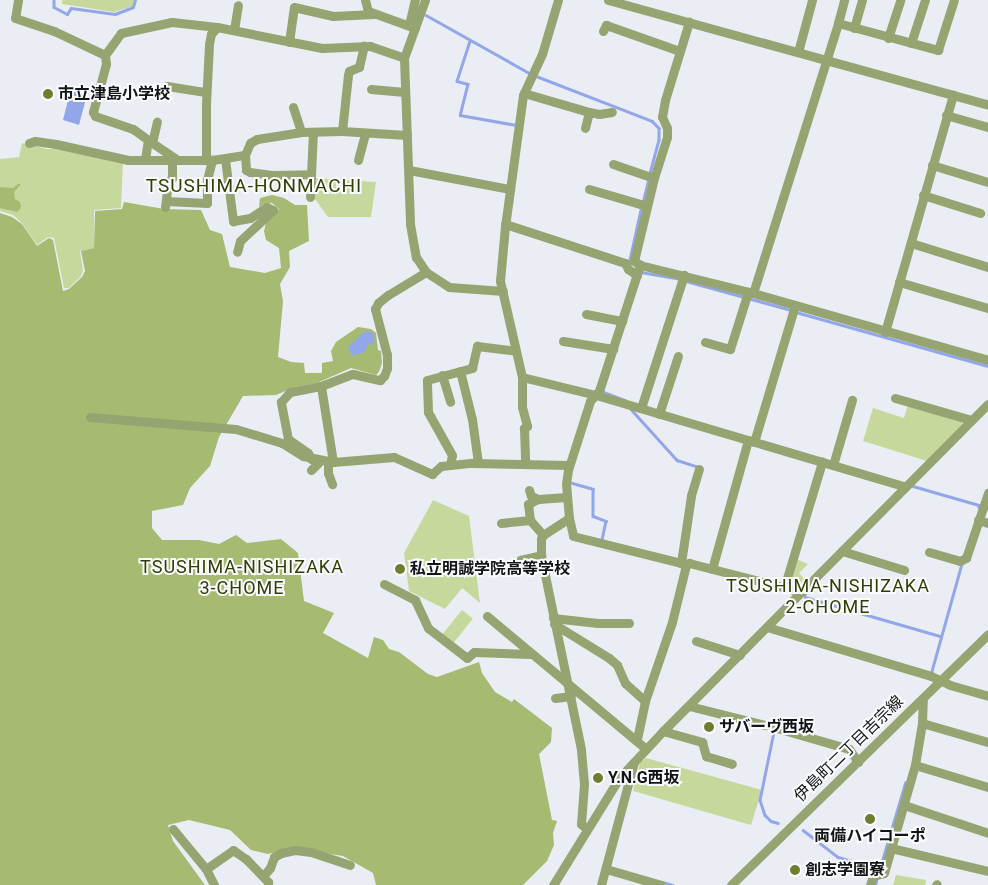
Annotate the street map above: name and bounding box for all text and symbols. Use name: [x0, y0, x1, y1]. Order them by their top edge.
place label: 市立津島小学校: [58, 84, 170, 104]
marker: 市立津島小学校: [42, 88, 54, 100]
district label: TSUSHIMA-HONMACHI: [144, 175, 364, 197]
district label: TSUSHIMA-NISHIZAKA 3-CHOME: [138, 557, 346, 600]
place label: 私立明誠学院高等学校: [410, 559, 570, 579]
marker: 私立明誠学院高等学校: [394, 563, 406, 575]
district label: TSUSHIMA-NISHIZAKA 2-CHOME: [724, 576, 932, 618]
street label: 伊島町二丁目吉宗線: [791, 692, 907, 806]
place label: サバーヴ西坂: [719, 717, 815, 737]
marker: サバーヴ西坂: [703, 721, 715, 733]
place label: Y.N.G西坂: [608, 768, 680, 788]
marker: Y.N.G西坂: [592, 772, 604, 784]
marker: 両備ハイコーポ: [864, 813, 876, 825]
place label: 両備ハイコーポ: [814, 826, 926, 846]
place label: 創志学園寮: [805, 860, 885, 880]
marker: 創志学園寮: [789, 864, 801, 876]

